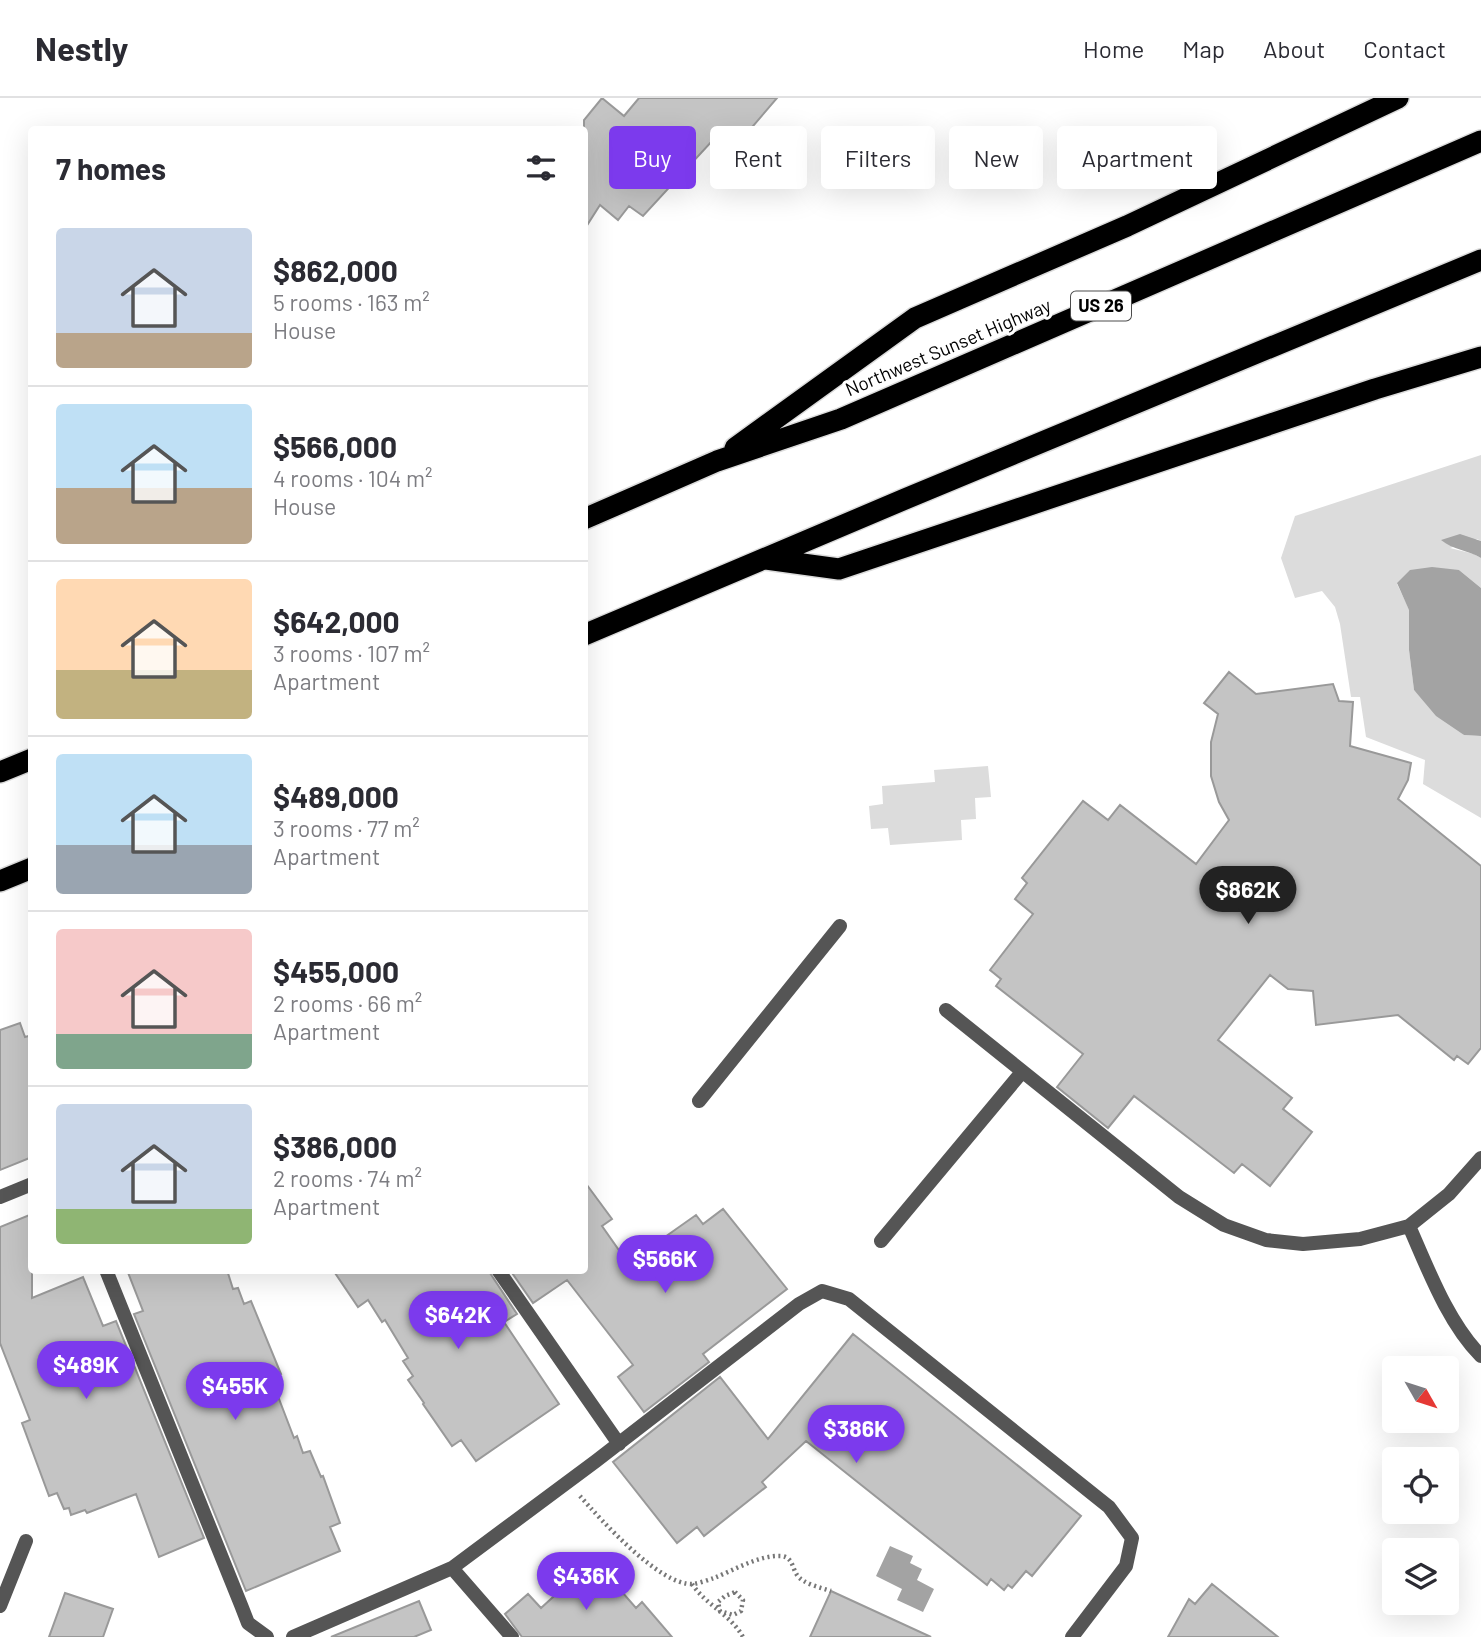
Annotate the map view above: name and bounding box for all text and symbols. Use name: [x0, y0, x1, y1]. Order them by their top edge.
text: Nestly: [35, 28, 129, 68]
text: Home: [1083, 34, 1144, 63]
text: Map: [1182, 34, 1225, 63]
text: About: [1263, 34, 1325, 63]
text: Contact: [1363, 34, 1446, 63]
chip: Buy: [609, 126, 696, 189]
chip: Rent: [710, 126, 807, 189]
chip: Filters: [821, 126, 935, 189]
chip: New: [949, 126, 1043, 189]
chip: Apartment: [1057, 126, 1217, 189]
icon: filters: [522, 149, 560, 187]
text: 7 homes: [56, 150, 166, 186]
text: $862,000: [273, 252, 398, 288]
icon: home: [112, 256, 196, 340]
text: 5 rooms · 163 m²: [273, 288, 430, 316]
road number: US 26: [1071, 292, 1131, 321]
street label: Northwest Sunset Highway: [841, 293, 1054, 400]
text: House: [273, 316, 336, 344]
text: $566,000: [273, 428, 397, 464]
icon: home: [112, 432, 196, 516]
text: 4 rooms · 104 m²: [273, 464, 433, 492]
text: House: [273, 492, 336, 520]
text: $642,000: [273, 603, 400, 639]
icon: home: [112, 607, 196, 691]
text: 3 rooms · 107 m²: [273, 639, 430, 667]
text: Apartment: [273, 667, 380, 695]
text: $489,000: [273, 778, 399, 814]
icon: home: [112, 782, 196, 866]
text: 3 rooms · 77 m²: [273, 814, 420, 842]
text: Apartment: [273, 842, 380, 870]
pin: $862K: [1199, 866, 1297, 926]
text: $862K: [1215, 875, 1281, 903]
text: $455,000: [273, 953, 399, 989]
icon: home: [112, 957, 196, 1041]
text: 2 rooms · 66 m²: [273, 989, 422, 1017]
text: Apartment: [273, 1017, 380, 1045]
text: $386,000: [273, 1128, 397, 1164]
icon: home: [112, 1132, 196, 1216]
text: 2 rooms · 74 m²: [273, 1164, 422, 1192]
text: Apartment: [273, 1192, 380, 1220]
pin: $566K: [616, 1236, 714, 1295]
text: $566K: [633, 1244, 697, 1272]
pin: $642K: [409, 1292, 507, 1351]
text: $642K: [425, 1300, 491, 1328]
pin: $489K: [37, 1342, 135, 1401]
text: $489K: [53, 1350, 119, 1378]
north arrow: [1382, 1356, 1460, 1433]
map controls: [1382, 1356, 1459, 1615]
pin: $455K: [186, 1362, 284, 1422]
text: $455K: [202, 1371, 268, 1399]
pin: $386K: [807, 1406, 905, 1465]
text: $386K: [824, 1414, 888, 1442]
button: locate: [1382, 1447, 1459, 1524]
button: layers: [1382, 1538, 1459, 1615]
pin: $436K: [537, 1552, 635, 1612]
text: $436K: [553, 1561, 619, 1589]

